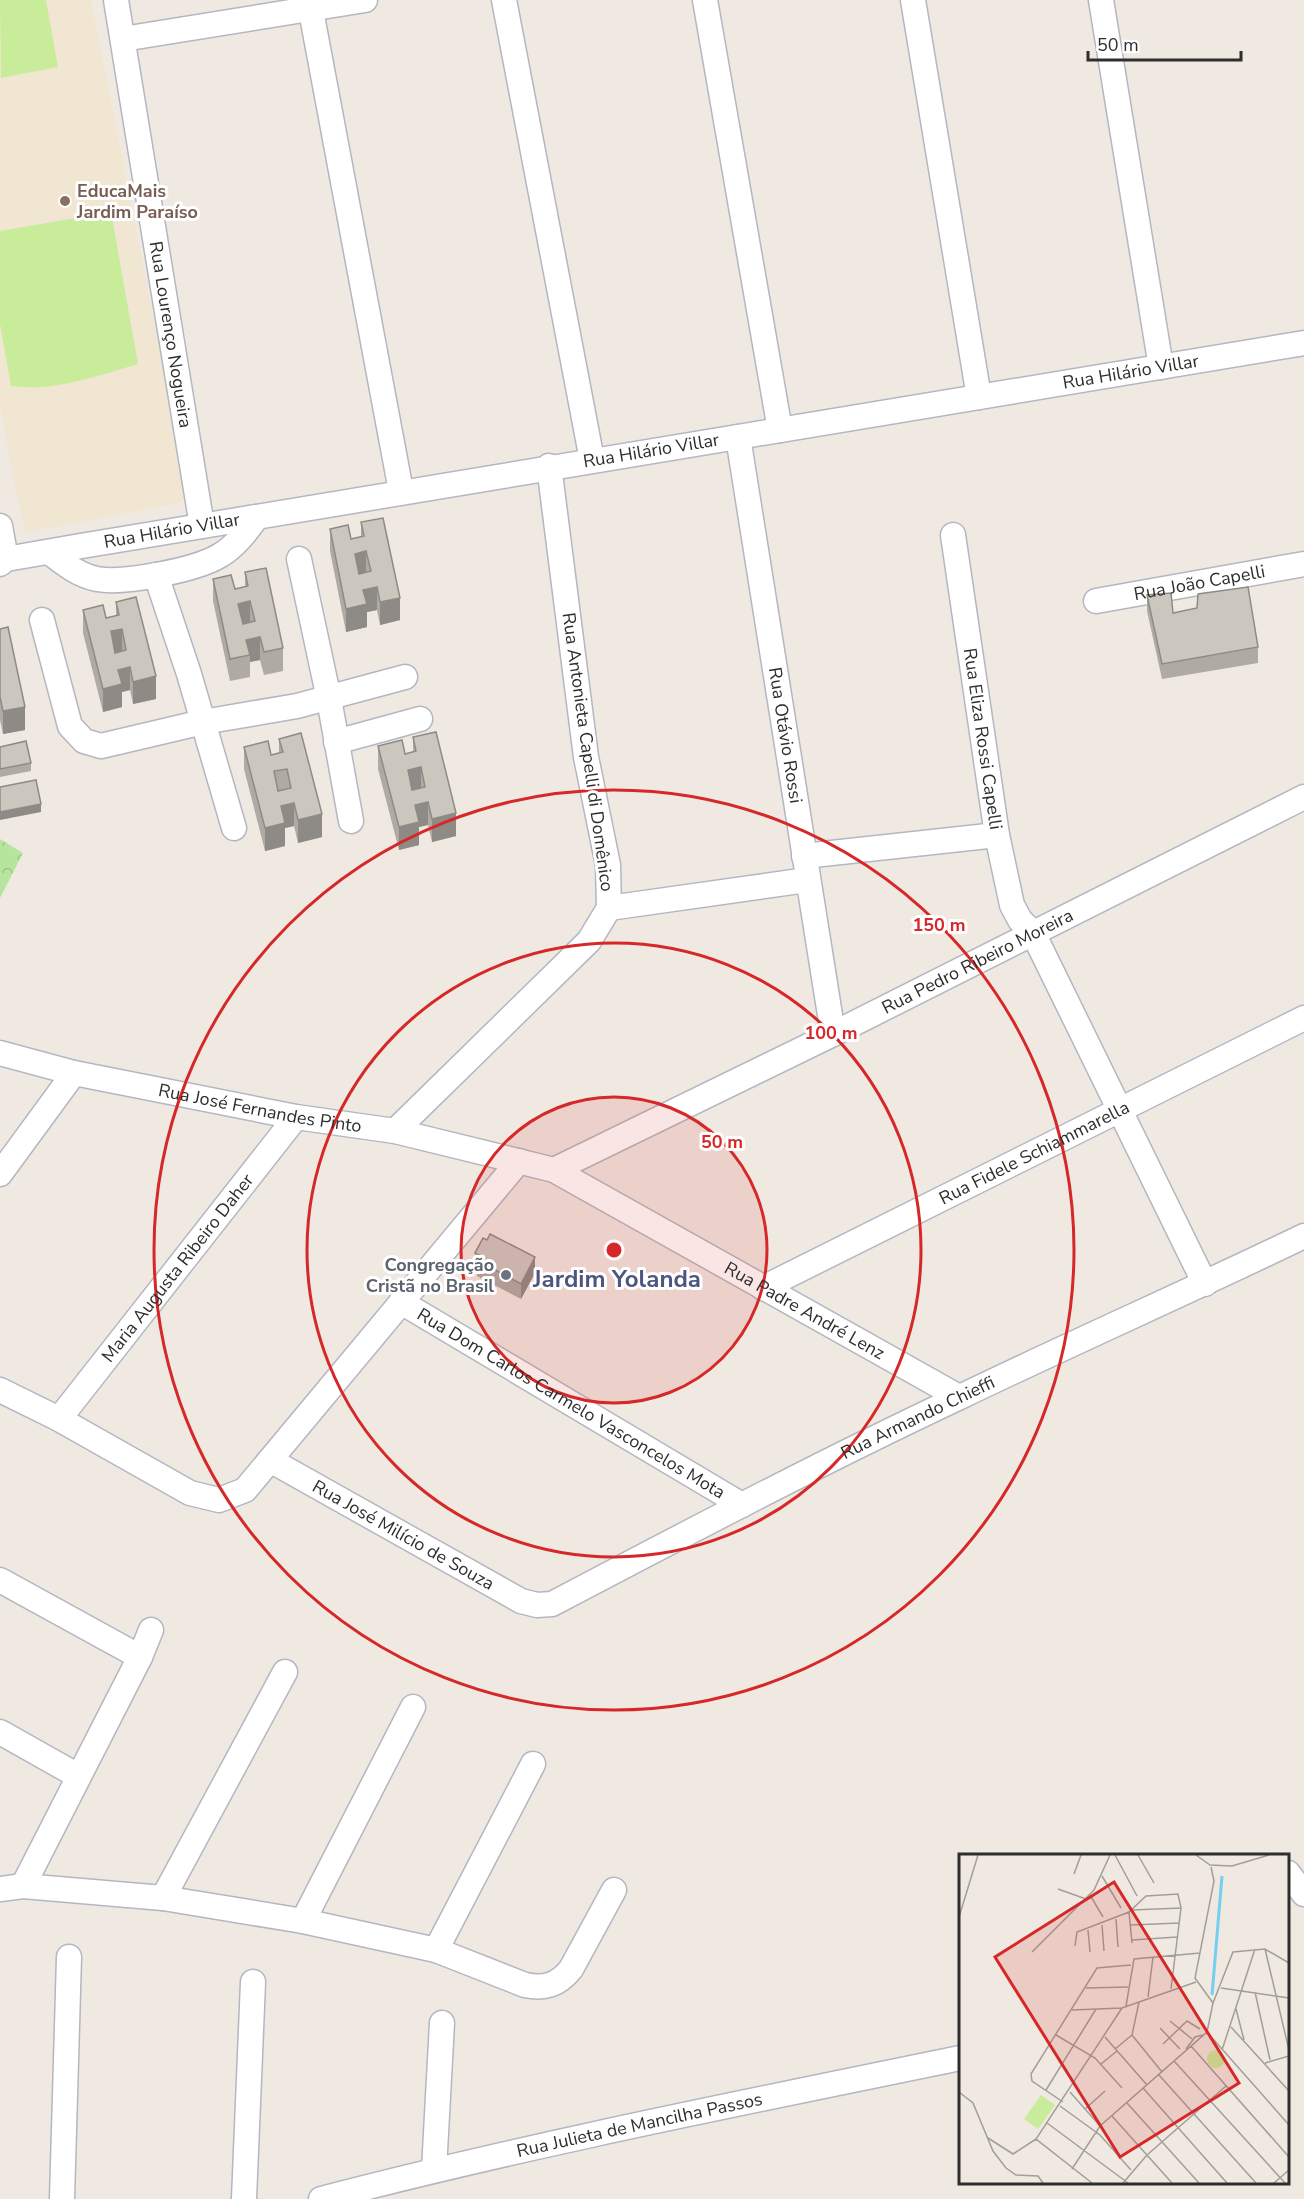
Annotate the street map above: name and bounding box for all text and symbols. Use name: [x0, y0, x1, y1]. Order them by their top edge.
scale bar: [1088, 24, 1241, 62]
text: 50 m: [1097, 33, 1139, 57]
place label: EducaMais Jardim Paraíso: [76, 179, 198, 224]
marker: EducaMais Jardim Paraíso: [58, 194, 72, 208]
street label: Rua Lourenço Nogueira: [144, 239, 198, 430]
street label: Rua Hilário Villar: [1061, 349, 1201, 395]
street label: Rua Hilário Villar: [581, 427, 721, 473]
street label: Rua Hilário Villar: [102, 507, 242, 554]
street label: Rua João Capelli: [1132, 559, 1267, 606]
street label: Rua Antonieta Capelli di Domênico: [557, 611, 619, 893]
street label: Rua Eliza Rossi Capelli: [958, 646, 1008, 831]
street label: Rua Otávio Rossi: [763, 665, 808, 805]
street label: Rua Pedro Ribeiro Moreira: [878, 903, 1077, 1020]
text: 150 m: [912, 913, 966, 937]
text: 100 m: [804, 1021, 858, 1045]
street label: Rua José Fernandes Pinto: [156, 1078, 363, 1138]
street label: Rua Fidele Schiammarella: [935, 1095, 1133, 1210]
text: 50 m: [701, 1130, 743, 1154]
street label: Maria Augusta Ribeiro Daher: [96, 1168, 259, 1367]
centre of rings: [604, 1240, 624, 1260]
place label: Congregação Cristã no Brasil: [366, 1253, 494, 1298]
street label: Rua Padre André Lenz: [720, 1256, 889, 1365]
district label: Jardim Yolanda: [532, 1263, 701, 1295]
marker: Congregação Cristã no Brasil: [499, 1268, 513, 1282]
street label: Rua Dom Carlos Carmelo Vasconcelos Mota: [413, 1302, 730, 1504]
street label: Rua Armando Chieffi: [837, 1370, 999, 1465]
street label: Rua José Milício de Souza: [308, 1474, 499, 1596]
inset map: [959, 1854, 1289, 2184]
street label: Rua Julieta de Mancilha Passos: [514, 2087, 764, 2163]

